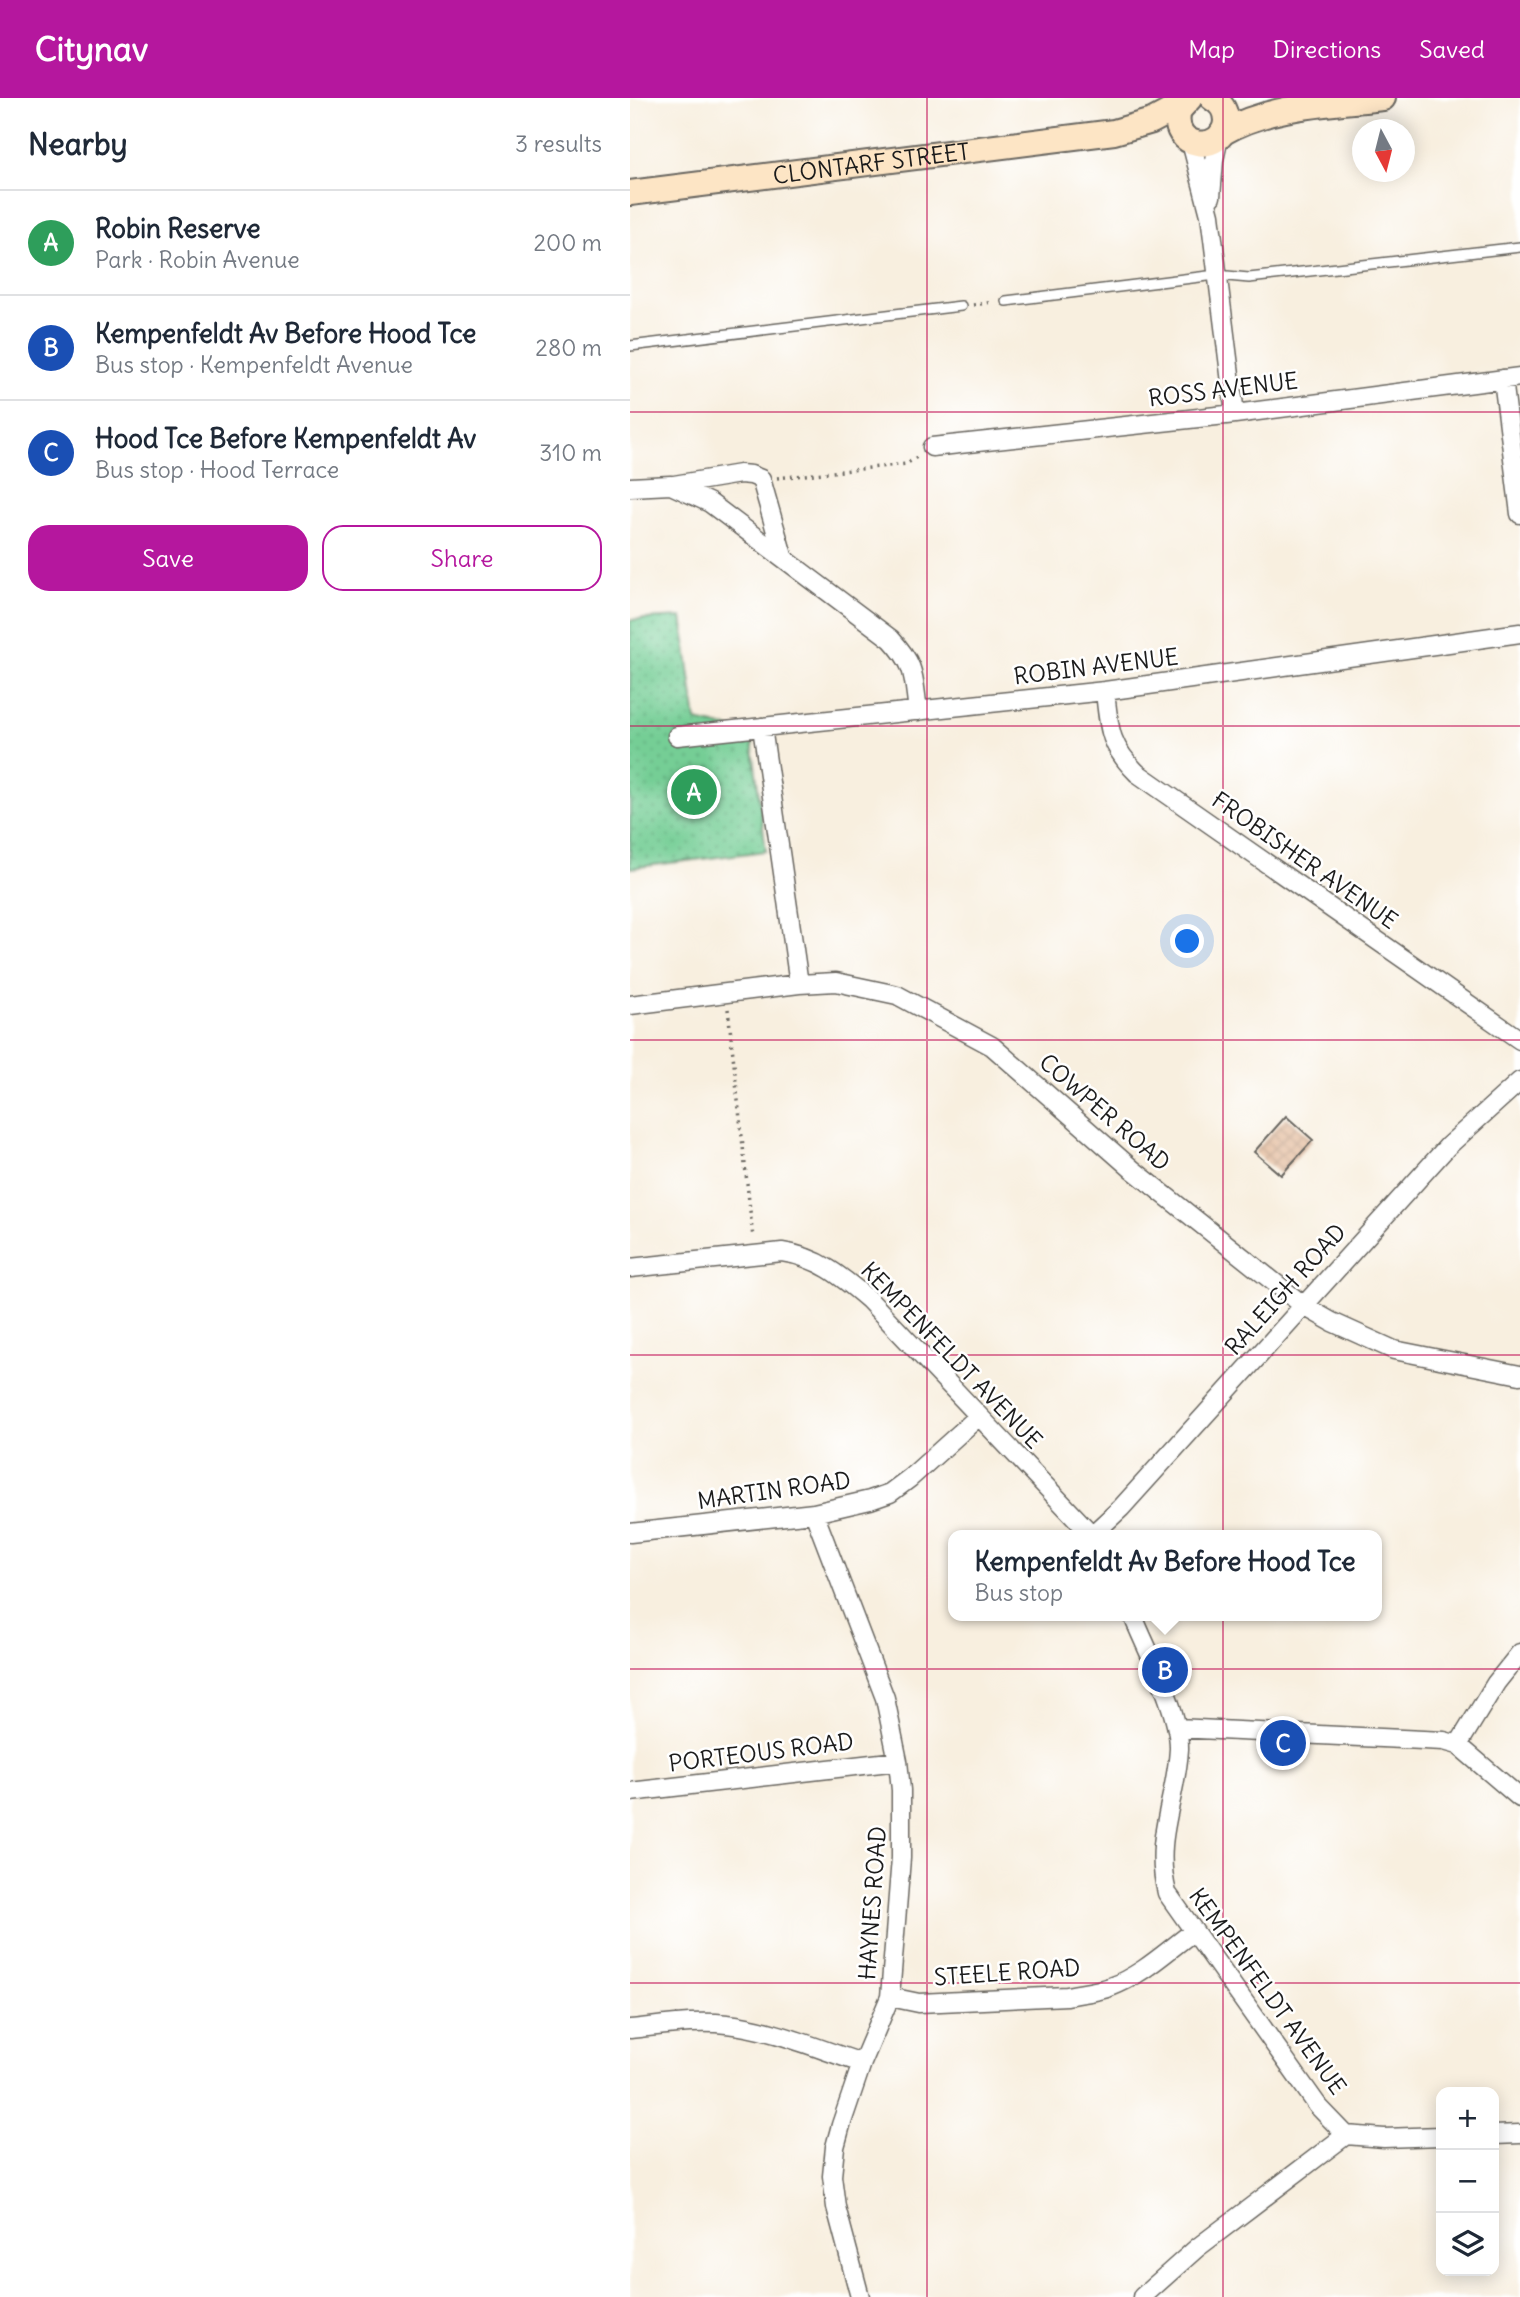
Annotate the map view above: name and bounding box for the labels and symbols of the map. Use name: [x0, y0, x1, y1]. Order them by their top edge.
north arrow: [1352, 119, 1415, 182]
street label: CLONTARF STREET: [771, 136, 971, 189]
street label: ROSS AVENUE: [1147, 365, 1299, 413]
street label: ROBIN AVENUE: [1012, 642, 1180, 690]
pin: A: [671, 766, 717, 818]
street label: FROBISHER AVENUE: [1206, 785, 1404, 935]
your location: [1170, 924, 1204, 958]
street label: COWPER ROAD: [1034, 1047, 1176, 1177]
street label: RALEIGH ROAD: [1218, 1217, 1352, 1361]
street label: KEMPENFELDT AVENUE: [855, 1256, 1049, 1454]
street label: MARTIN ROAD: [696, 1465, 852, 1515]
pin: B: [1142, 1644, 1188, 1696]
pin: C: [1260, 1717, 1306, 1769]
street label: PORTEOUS ROAD: [667, 1726, 855, 1778]
street label: HAYNES ROAD: [852, 1825, 892, 1981]
street label: KEMPENFELDT AVENUE: [1183, 1882, 1353, 2100]
street label: STEELE ROAD: [933, 1952, 1081, 1992]

